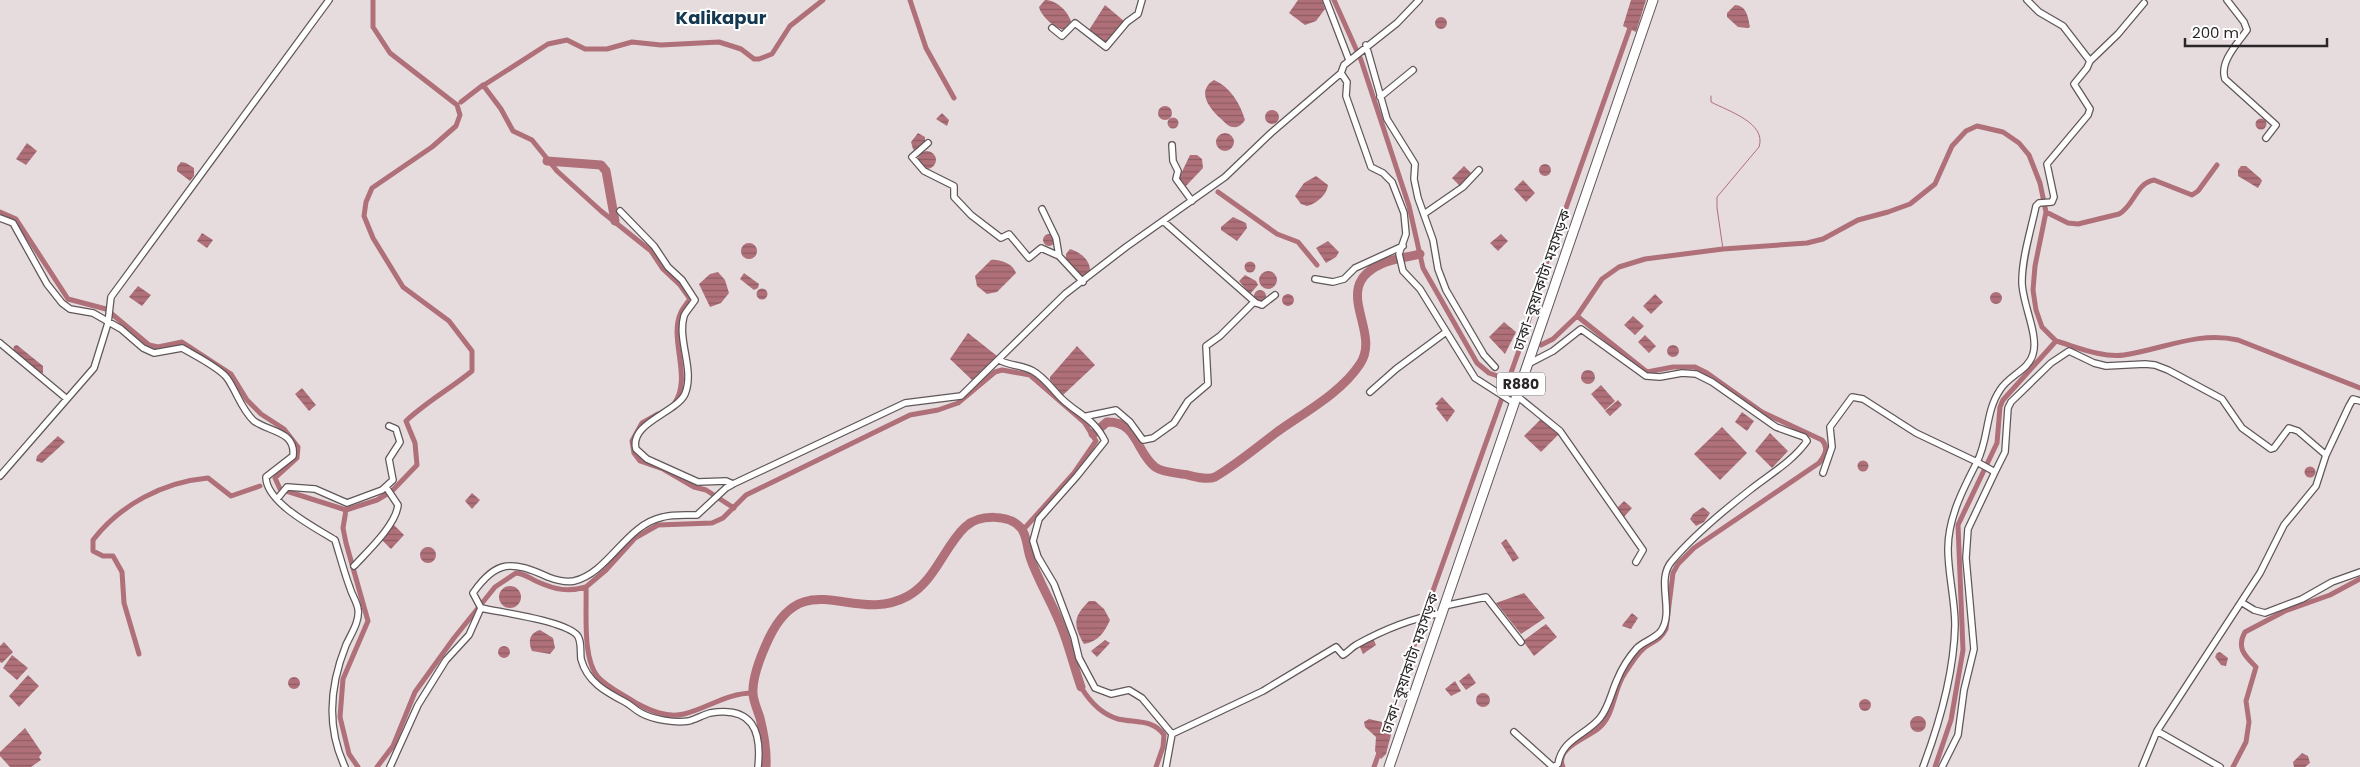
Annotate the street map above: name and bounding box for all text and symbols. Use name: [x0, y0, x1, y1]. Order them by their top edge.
district label: Kalikapur: [676, 5, 767, 30]
scale bar: [2185, 15, 2328, 47]
text: 200 m: [2192, 22, 2239, 43]
street label: ঢাকা-কুয়াকাটা মহাসড়ক: [1507, 206, 1576, 354]
road number: R880: [1497, 372, 1545, 396]
street label: ঢাকা-কুয়াকাটা মহাসড়ক: [1375, 589, 1444, 737]

